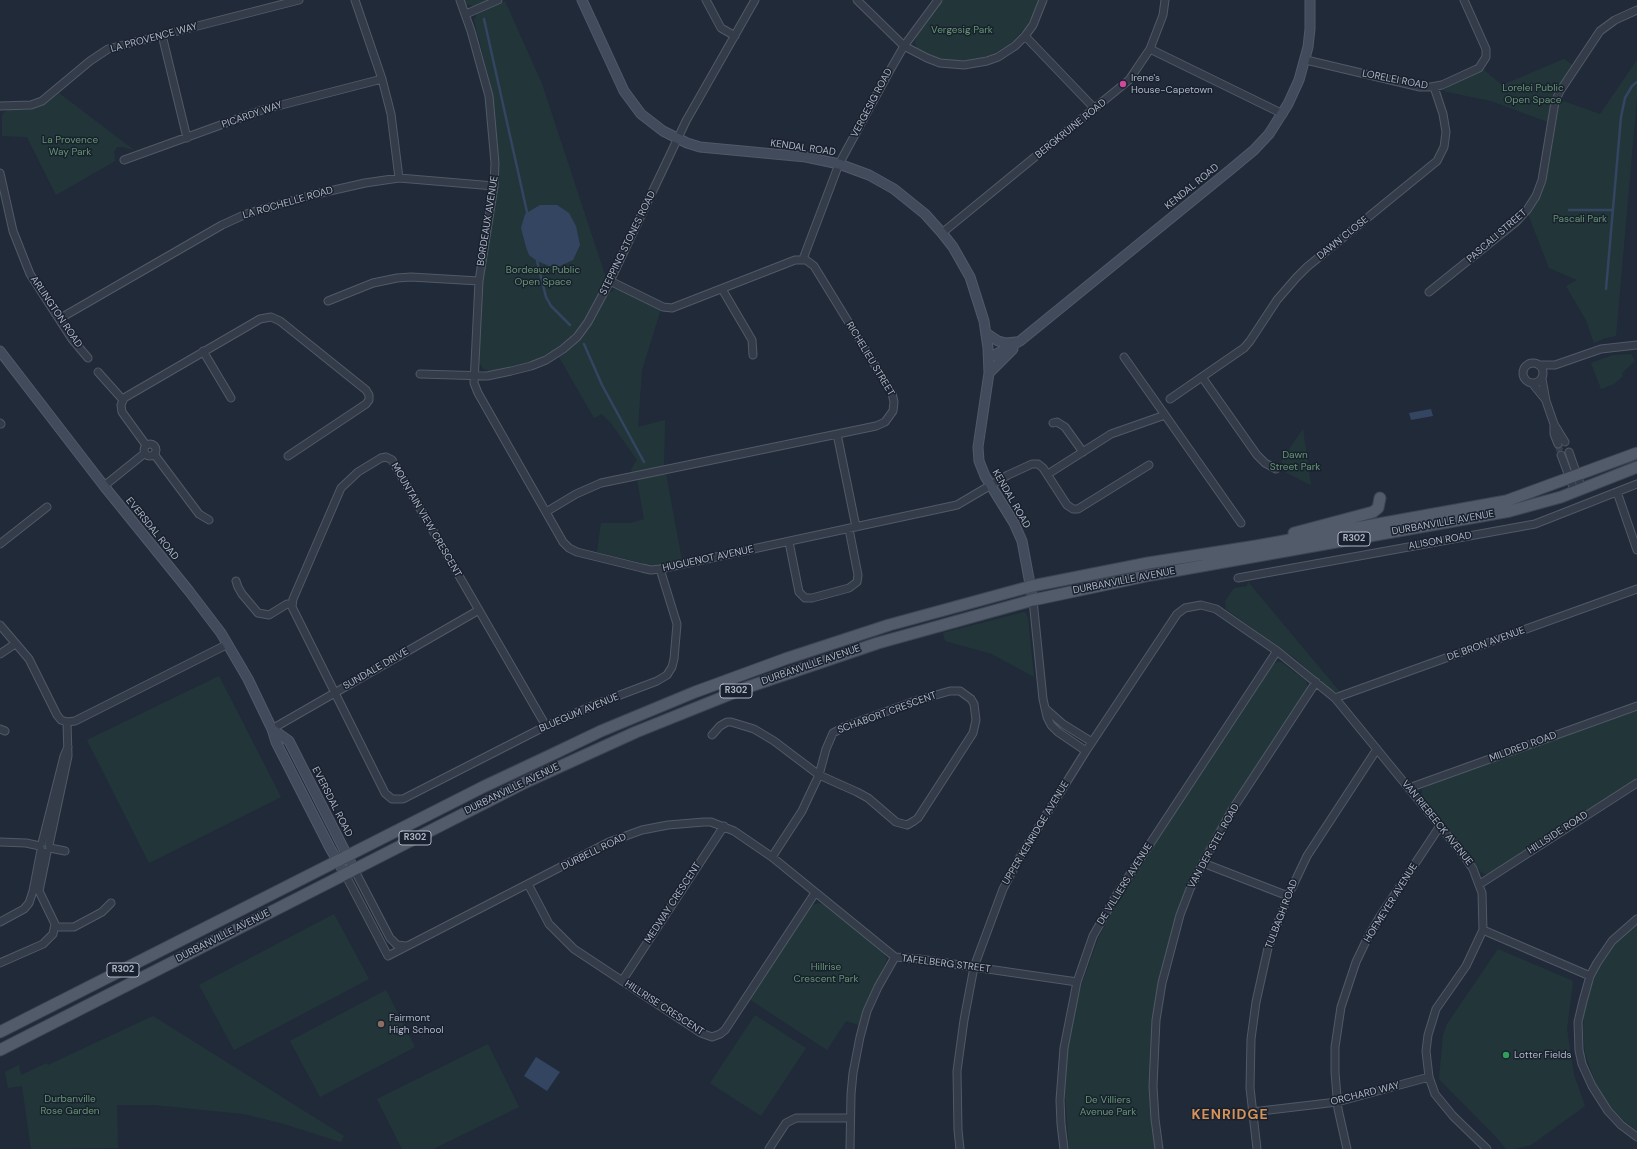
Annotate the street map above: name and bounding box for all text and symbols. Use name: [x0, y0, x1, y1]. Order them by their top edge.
street label: LA PROVENCE WAY: [109, 21, 199, 55]
park label: Vergesig Park: [931, 24, 993, 36]
street label: VERGESIG ROAD: [849, 66, 895, 140]
street label: LORELEI ROAD: [1361, 68, 1429, 92]
place label: Irene's House-Capetown: [1131, 72, 1213, 96]
marker: Irene's House-Capetown: [1118, 79, 1128, 89]
park label: Lorelei Public Open Space: [1502, 82, 1564, 106]
street label: BERGKRUINE ROAD: [1033, 97, 1109, 161]
street label: PICARDY WAY: [220, 99, 284, 131]
park label: La Provence Way Park: [42, 134, 98, 158]
street label: KENDAL ROAD: [769, 137, 837, 159]
street label: KENDAL ROAD: [1163, 162, 1221, 212]
street label: BORDEAUX AVENUE: [475, 175, 501, 267]
street label: LA ROCHELLE ROAD: [241, 184, 335, 222]
street label: STEPPING STONES ROAD: [598, 189, 658, 297]
street label: PASCALI STREET: [1465, 207, 1529, 265]
park label: Pascali Park: [1553, 213, 1607, 225]
street label: DAWN CLOSE: [1315, 214, 1371, 262]
park label: Bordeaux Public Open Space: [506, 264, 580, 288]
street label: ARLINGTON ROAD: [28, 274, 84, 350]
street label: RICHELIEU STREET: [843, 320, 897, 398]
park label: Dawn Street Park: [1270, 449, 1320, 472]
street label: MOUNTAIN VIEW CRESCENT: [388, 461, 464, 579]
street label: KENDAL ROAD: [989, 467, 1033, 531]
street label: EVERSDAL ROAD: [123, 495, 181, 563]
street label: DURBANVILLE AVENUE: [1391, 508, 1495, 538]
street label: ALISON ROAD: [1407, 530, 1473, 552]
road number: R302: [1338, 532, 1370, 546]
street label: HUGUENOT AVENUE: [661, 543, 755, 575]
street label: DURBANVILLE AVENUE: [1072, 565, 1176, 597]
street label: DE BRON AVENUE: [1446, 624, 1526, 664]
street label: DURBANVILLE AVENUE: [760, 642, 862, 688]
street label: SUNDALE DRIVE: [341, 645, 411, 693]
road number: R302: [720, 684, 752, 698]
street label: SCHABORT CRESCENT: [836, 690, 938, 736]
street label: BLUEGUM AVENUE: [537, 691, 621, 735]
street label: MILDRED ROAD: [1488, 729, 1558, 765]
street label: DURBANVILLE AVENUE: [463, 761, 561, 817]
street label: EVERSDAL ROAD: [309, 765, 355, 839]
street label: VAN RIEBEECK AVENUE: [1399, 778, 1475, 868]
street label: UPPER KENRIDGE AVENUE: [1000, 779, 1072, 887]
street label: VAN DER STEL ROAD: [1186, 802, 1242, 890]
street label: HILLSIDE ROAD: [1526, 809, 1590, 857]
road number: R302: [399, 831, 431, 845]
street label: DURBELL ROAD: [559, 831, 629, 873]
street label: DE VILLIERS AVENUE: [1095, 841, 1155, 927]
street label: MEDWAY CRESCENT: [642, 860, 704, 946]
street label: HOFMEYER AVENUE: [1362, 861, 1420, 945]
street label: TULBAGH ROAD: [1263, 878, 1301, 950]
street label: DURBANVILLE AVENUE: [174, 907, 272, 965]
street label: TAFELBERG STREET: [901, 953, 991, 975]
park label: Hillrise Crescent Park: [794, 961, 858, 984]
road number: R302: [107, 963, 139, 977]
street label: HILLRISE CRESCENT: [622, 978, 706, 1038]
place label: Fairmont High School: [389, 1012, 444, 1036]
marker: Fairmont High School: [376, 1019, 386, 1029]
place label: Lotter Fields: [1514, 1049, 1571, 1061]
marker: Lotter Fields: [1501, 1050, 1511, 1060]
street label: ORCHARD WAY: [1329, 1080, 1401, 1108]
park label: Durbanville Rose Garden: [40, 1093, 100, 1116]
park label: De Villiers Avenue Park: [1080, 1094, 1136, 1118]
district label: KENRIDGE: [1191, 1107, 1269, 1123]

